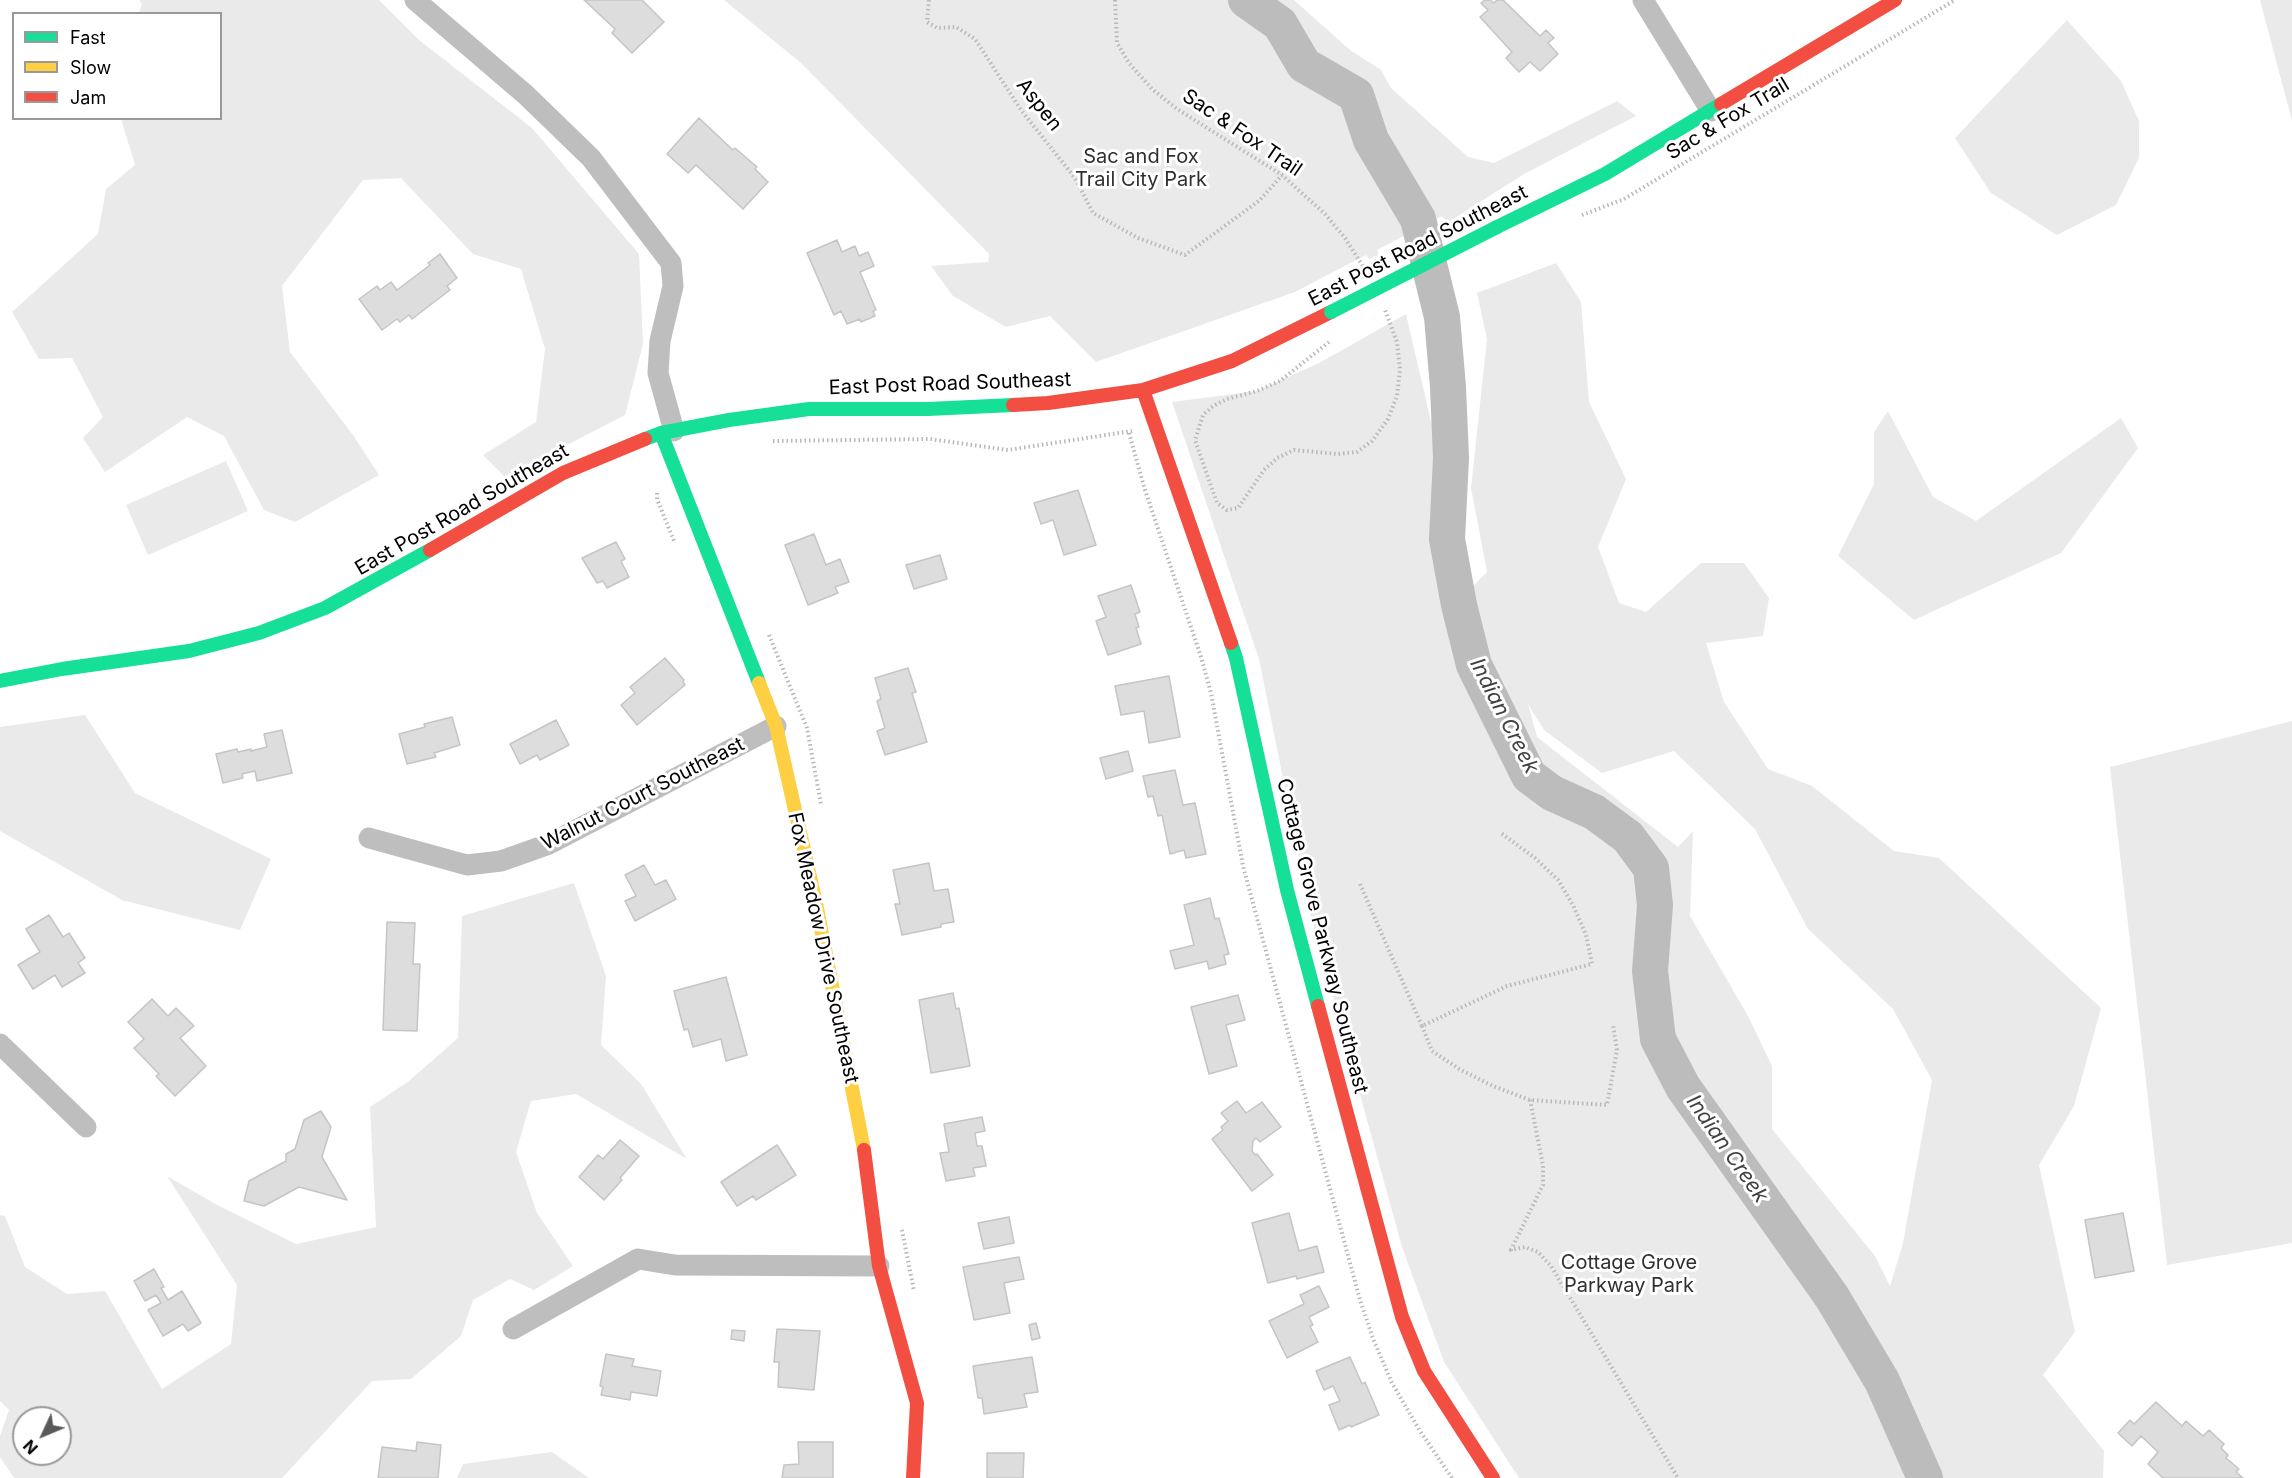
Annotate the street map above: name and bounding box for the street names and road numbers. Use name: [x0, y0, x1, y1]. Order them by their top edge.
street label: Sac & Fox Trail: [1662, 73, 1794, 165]
street label: Aspen: [1011, 74, 1067, 136]
street label: Sac & Fox Trail: [1178, 84, 1306, 182]
street label: East Post Road Southeast: [1305, 180, 1531, 312]
street label: East Post Road Southeast: [828, 368, 1072, 400]
street label: East Post Road Southeast: [351, 439, 573, 581]
street label: Walnut Court Southeast: [538, 732, 748, 856]
street label: Cottage Grove Parkway Southeast: [1271, 776, 1373, 1096]
street label: Fox Meadow Drive Southeast: [783, 810, 863, 1086]

